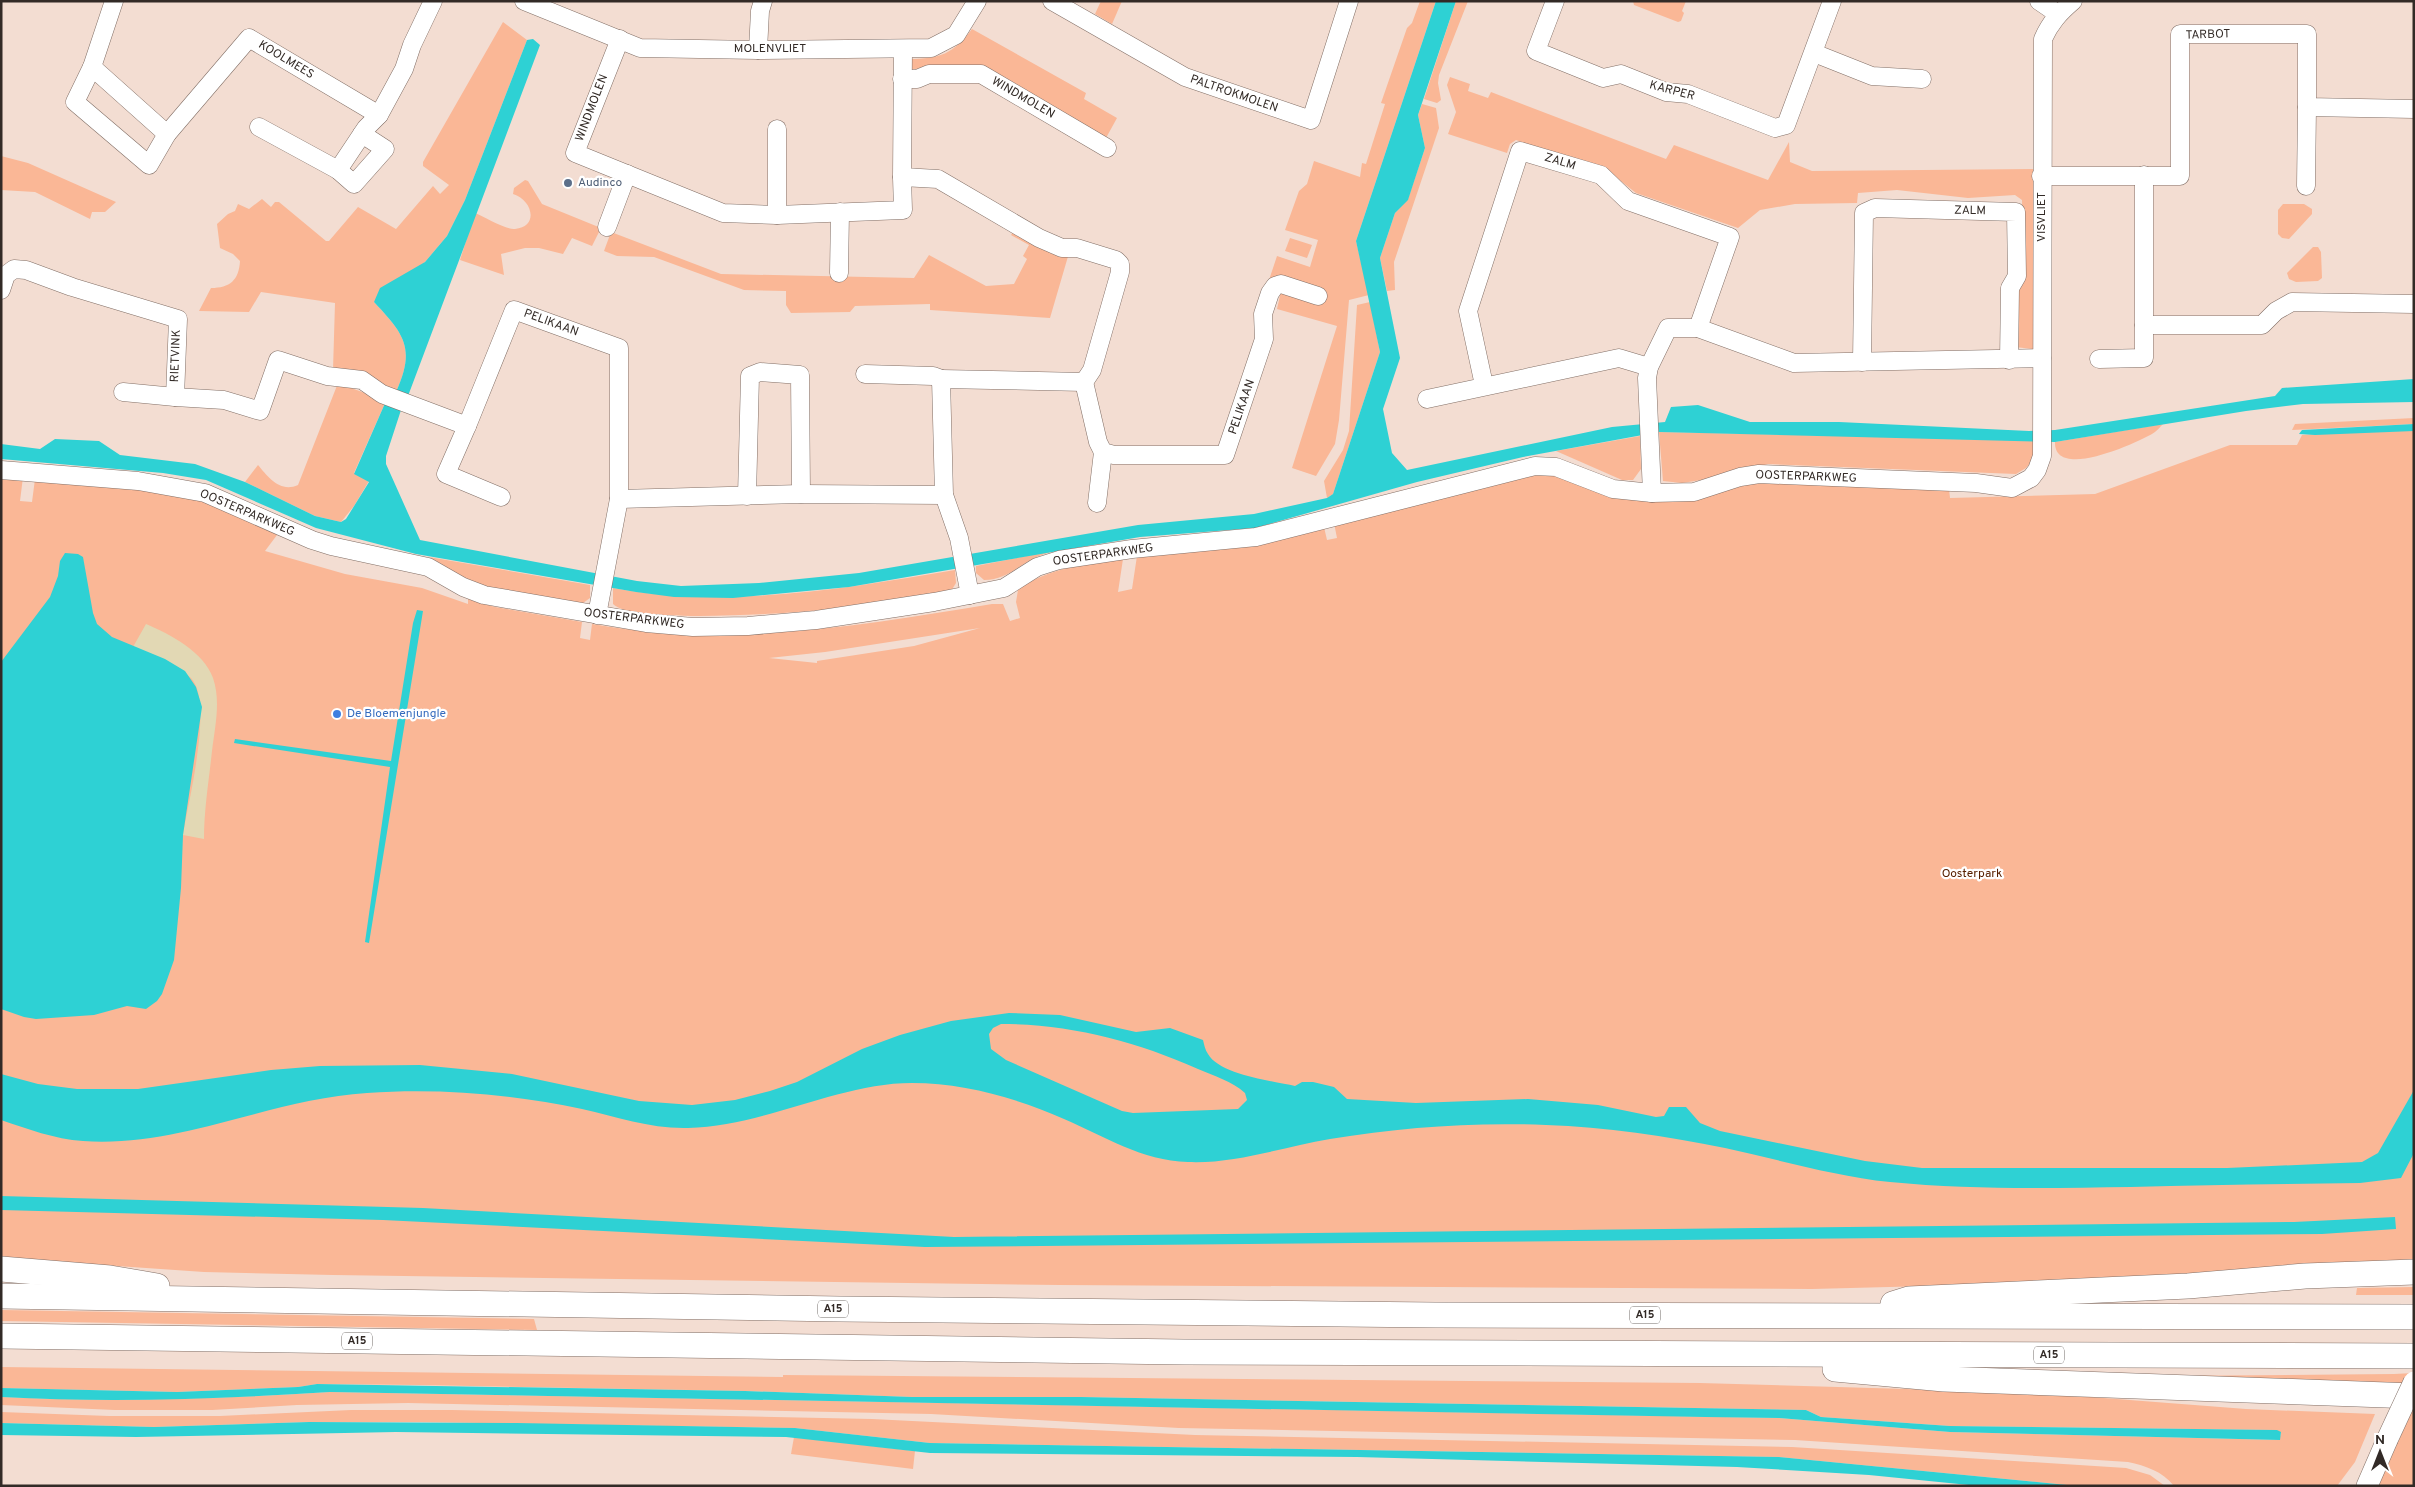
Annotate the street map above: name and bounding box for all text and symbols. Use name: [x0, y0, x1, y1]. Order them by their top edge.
street label: TARBOT: [2185, 26, 2231, 44]
street label: KOOLMEES: [255, 37, 317, 83]
street label: MOLENVLIET: [734, 41, 806, 57]
street label: PALTROKMOLEN: [1188, 71, 1280, 117]
street label: WINDMOLEN: [572, 72, 612, 144]
street label: WINDMOLEN: [988, 73, 1058, 123]
street label: KARPER: [1648, 77, 1696, 105]
street label: ZALM: [1542, 150, 1578, 174]
place label: Audinco: [578, 175, 623, 191]
marker: Audinco: [562, 177, 574, 189]
street label: VISVLIET: [2034, 192, 2050, 242]
street label: ZALM: [1954, 203, 1986, 219]
street label: PELIKAAN: [521, 306, 581, 340]
street label: RIETVINK: [167, 329, 185, 383]
street label: PELIKAAN: [1225, 377, 1259, 437]
street label: OOSTERPARKWEG: [1755, 467, 1857, 487]
street label: OOSTERPARKWEG: [197, 486, 297, 540]
street label: OOSTERPARKWEG: [1052, 540, 1154, 570]
street label: OOSTERPARKWEG: [583, 605, 685, 633]
place label: De Bloemenjungle: [347, 706, 446, 722]
marker: De Bloemenjungle: [331, 708, 343, 720]
park label: Oosterpark: [1942, 866, 2002, 882]
road number: A15: [818, 1300, 848, 1318]
road number: A15: [1630, 1306, 1660, 1324]
road number: A15: [342, 1332, 372, 1350]
road number: A15: [2034, 1346, 2064, 1364]
north arrow: [2355, 1427, 2405, 1477]
text: N: [2375, 1432, 2385, 1449]

